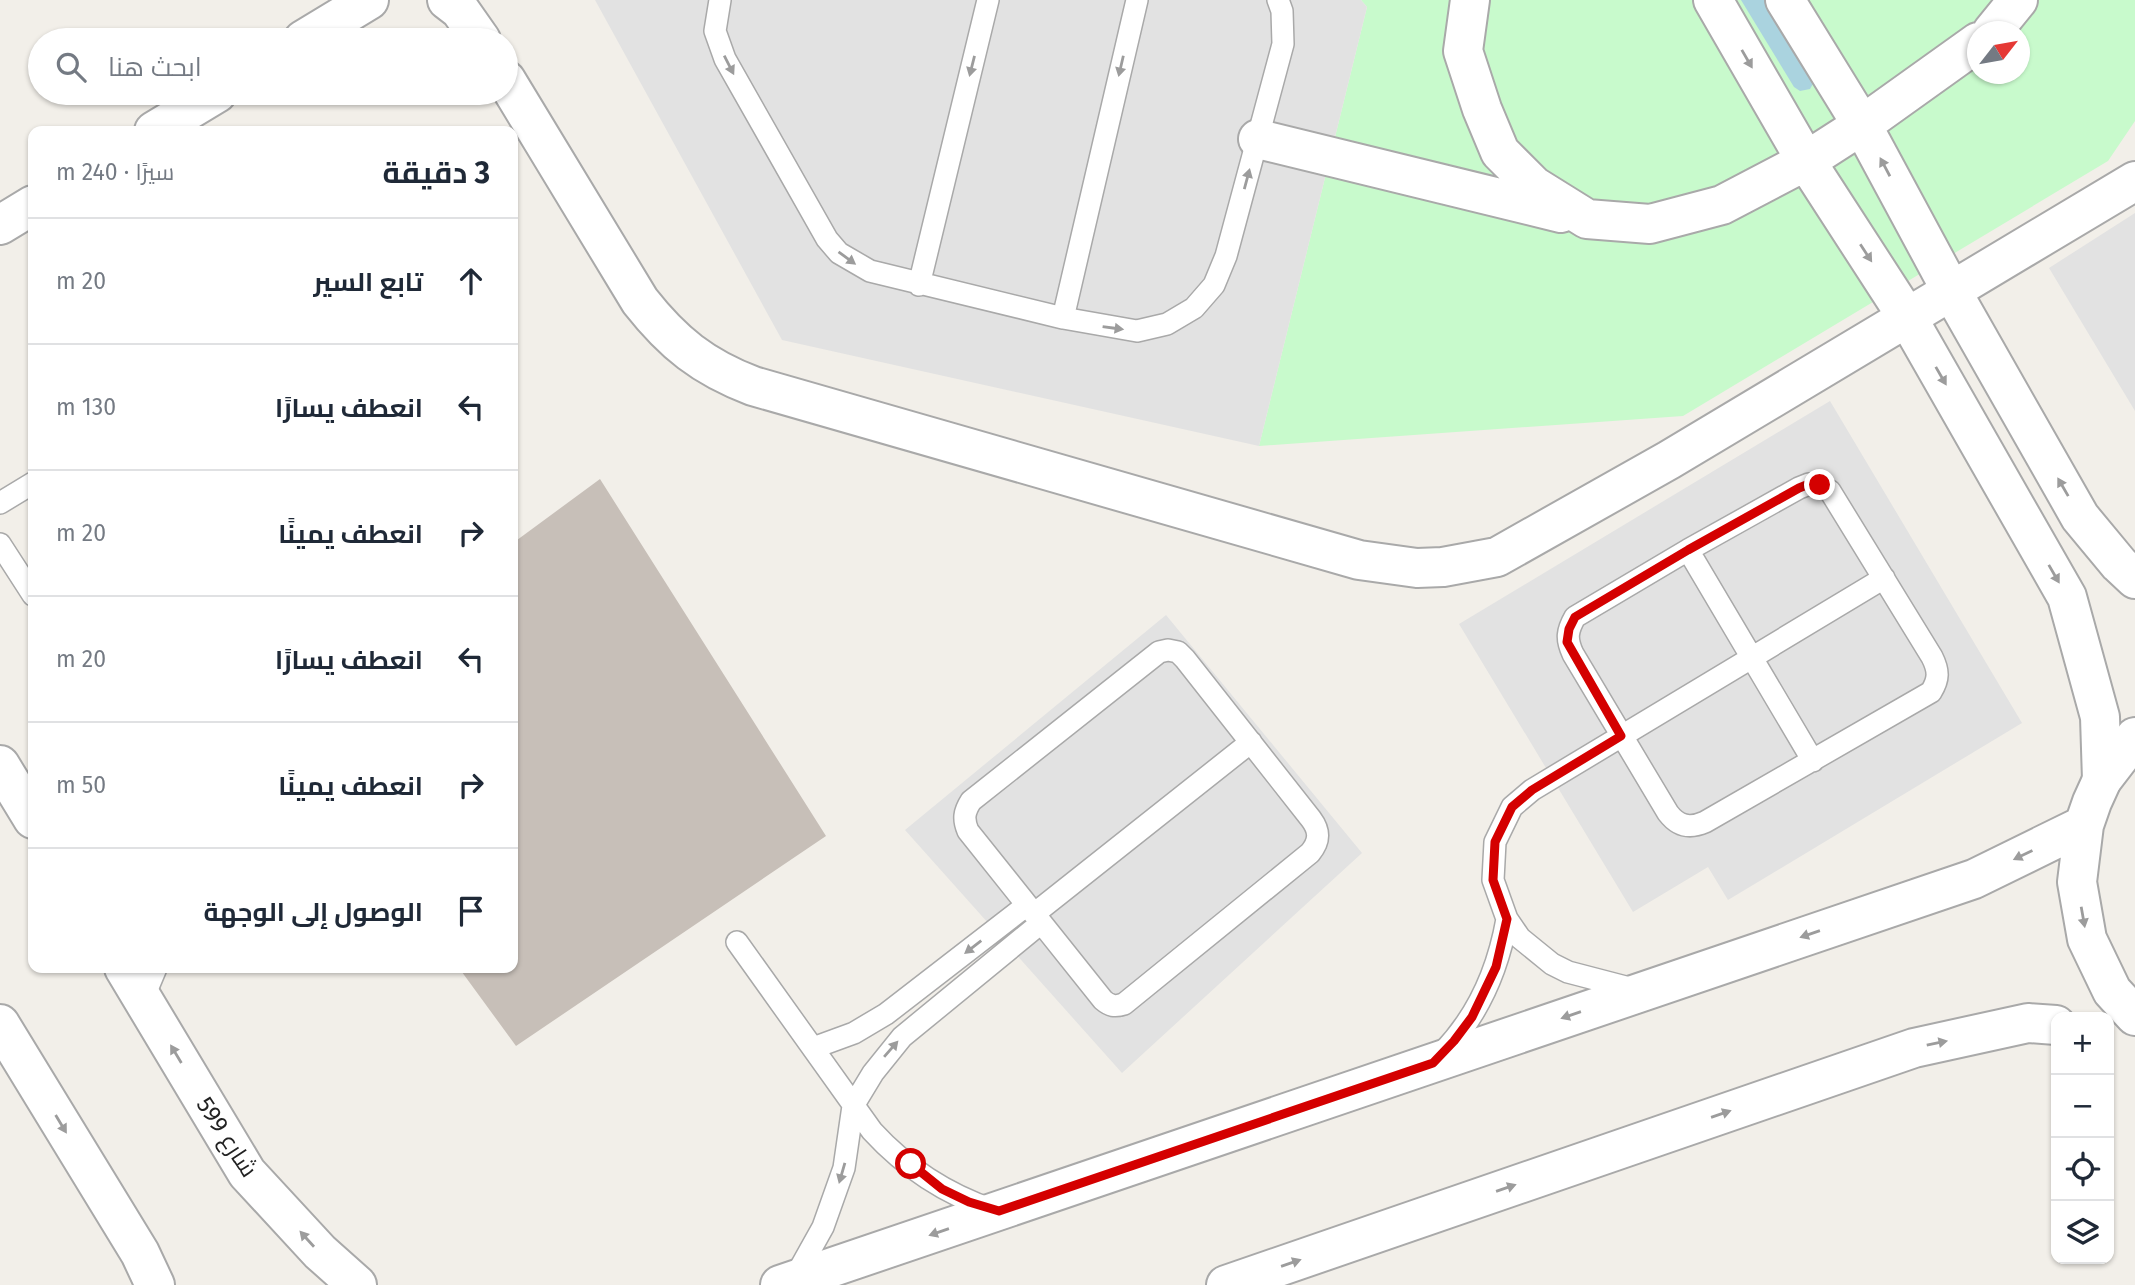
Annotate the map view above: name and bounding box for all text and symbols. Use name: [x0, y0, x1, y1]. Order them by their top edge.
north arrow: [1967, 21, 2030, 84]
search box: [28, 28, 518, 105]
icon: search: [52, 48, 90, 86]
one-way arrow: [1741, 49, 1753, 69]
text: ابحث هنا: [108, 52, 202, 83]
one-way arrow: [724, 55, 735, 75]
one-way arrow: [966, 55, 977, 77]
one-way arrow: [1116, 56, 1127, 78]
text: 3 دقيقة: [382, 155, 490, 191]
one-way arrow: [1879, 157, 1891, 177]
text: سيرًا · 240 m: [56, 158, 174, 186]
one-way arrow: [1242, 168, 1253, 190]
one-way arrow: [1859, 244, 1872, 263]
one-way arrow: [838, 251, 857, 265]
icon: ahead: [452, 262, 490, 300]
text: 20 m: [56, 267, 106, 295]
text: تابع السير: [313, 267, 423, 298]
one-way arrow: [1103, 323, 1125, 334]
one-way arrow: [1935, 367, 1947, 386]
icon: left: [452, 388, 490, 426]
text: 130 m: [56, 393, 116, 421]
text: انعطف يسارًا: [275, 393, 423, 424]
route end: [1804, 469, 1835, 500]
one-way arrow: [2057, 478, 2069, 497]
icon: right: [452, 514, 490, 552]
text: 20 m: [56, 519, 106, 547]
text: انعطف يمينًا: [278, 519, 423, 550]
one-way arrow: [2048, 564, 2060, 583]
icon: left: [452, 640, 490, 678]
text: 20 m: [56, 645, 106, 673]
text: انعطف يسارًا: [275, 645, 423, 676]
icon: right: [452, 766, 490, 804]
text: 50 m: [56, 771, 106, 799]
text: انعطف يمينًا: [278, 771, 423, 802]
one-way arrow: [2013, 849, 2033, 860]
icon: arrive: [452, 892, 490, 930]
text: الوصول إلى الوجهة: [204, 897, 423, 928]
one-way arrow: [2078, 906, 2089, 928]
one-way arrow: [1799, 929, 1820, 940]
one-way arrow: [964, 939, 982, 953]
one-way arrow: [1561, 1010, 1582, 1021]
map controls: [2051, 1012, 2114, 1264]
button: +: [2051, 1012, 2114, 1075]
one-way arrow: [1926, 1037, 1948, 1048]
one-way arrow: [883, 1041, 898, 1058]
one-way arrow: [170, 1045, 182, 1064]
button: −: [2051, 1075, 2114, 1138]
street label: شارع 599: [189, 1092, 263, 1183]
one-way arrow: [1710, 1108, 1731, 1119]
one-way arrow: [55, 1115, 67, 1134]
button: locate: [2051, 1138, 2114, 1201]
route start: [895, 1148, 926, 1179]
one-way arrow: [836, 1163, 847, 1185]
one-way arrow: [1495, 1182, 1516, 1193]
button: layers: [2051, 1201, 2114, 1264]
one-way arrow: [928, 1227, 949, 1238]
one-way arrow: [300, 1230, 316, 1247]
one-way arrow: [1280, 1257, 1301, 1268]

